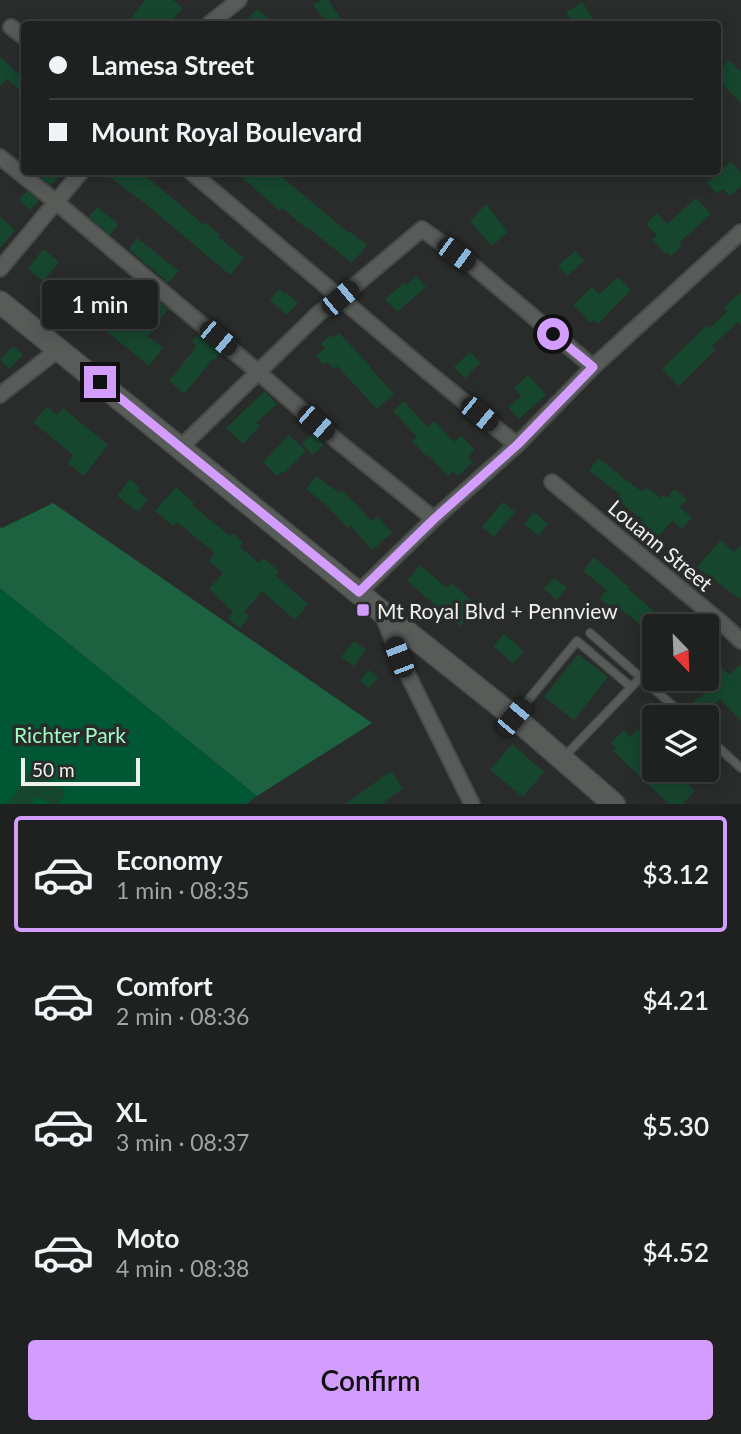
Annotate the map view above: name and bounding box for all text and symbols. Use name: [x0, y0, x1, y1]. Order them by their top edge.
text: Lamesa Street: [91, 49, 254, 81]
text: Mount Royal Boulevard: [91, 116, 362, 148]
car: [433, 233, 480, 275]
car: [318, 276, 363, 320]
callout: 1 min: [42, 280, 158, 330]
text: 1 min: [72, 290, 128, 318]
car: [196, 316, 241, 360]
route start: [537, 318, 569, 350]
route end: [84, 366, 116, 398]
car: [457, 393, 502, 435]
car: [294, 401, 339, 445]
street label: Louann Street: [604, 494, 718, 596]
place label: Mt Royal Blvd + Pennview: [377, 598, 618, 623]
marker: Mt Royal Blvd + Pennview: [355, 602, 371, 618]
north arrow: [642, 614, 719, 691]
map controls: [642, 614, 719, 782]
car: [382, 634, 417, 680]
car: [493, 694, 536, 740]
button: layers: [642, 705, 719, 782]
park label: Richter Park: [14, 722, 126, 747]
scale bar: [21, 755, 140, 787]
text: 50 m: [32, 758, 75, 781]
icon: car: [32, 843, 95, 906]
text: Economy: [116, 844, 222, 876]
text: $3.12: [643, 858, 709, 890]
text: 1 min · 08:35: [116, 876, 249, 904]
icon: car: [32, 969, 95, 1032]
text: Comfort: [116, 970, 213, 1002]
text: $4.21: [643, 984, 709, 1016]
text: 2 min · 08:36: [116, 1002, 249, 1030]
icon: car: [32, 1095, 95, 1158]
text: XL: [116, 1096, 147, 1128]
text: $5.30: [643, 1110, 709, 1142]
text: 3 min · 08:37: [116, 1128, 249, 1156]
icon: car: [32, 1221, 95, 1284]
text: Moto: [116, 1222, 179, 1254]
text: $4.52: [643, 1236, 709, 1268]
text: 4 min · 08:38: [116, 1254, 249, 1282]
button: Confirm: [28, 1340, 713, 1420]

